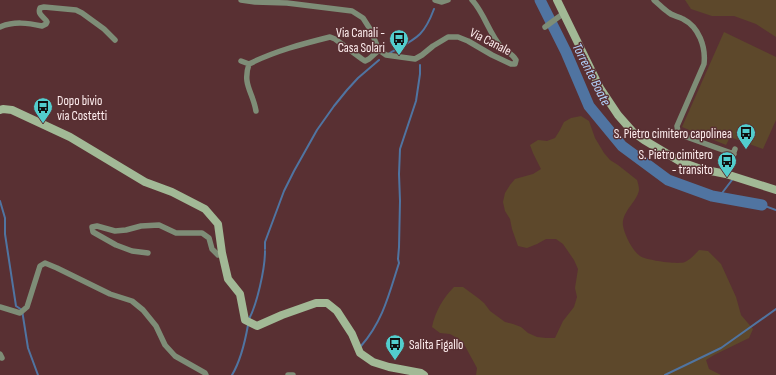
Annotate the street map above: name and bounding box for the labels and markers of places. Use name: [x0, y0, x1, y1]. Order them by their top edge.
place label: Via Canali - Casa Solari: [336, 25, 385, 56]
bus stop icon: Via Canali - Casa Solari: [388, 28, 410, 56]
place label: Dopo bivio via Costetti: [57, 93, 107, 124]
bus stop icon: Dopo bivio via Costetti: [32, 96, 54, 124]
bus stop icon: S. Pietro cimitero capolinea: [735, 122, 757, 150]
place label: S. Pietro cimitero capolinea: [614, 126, 732, 142]
place label: S. Pietro cimitero - transito: [638, 147, 713, 178]
bus stop icon: S. Pietro cimitero - transito: [716, 150, 738, 178]
bus stop icon: Salita Figallo: [384, 333, 406, 361]
place label: Salita Figallo: [409, 337, 463, 353]

